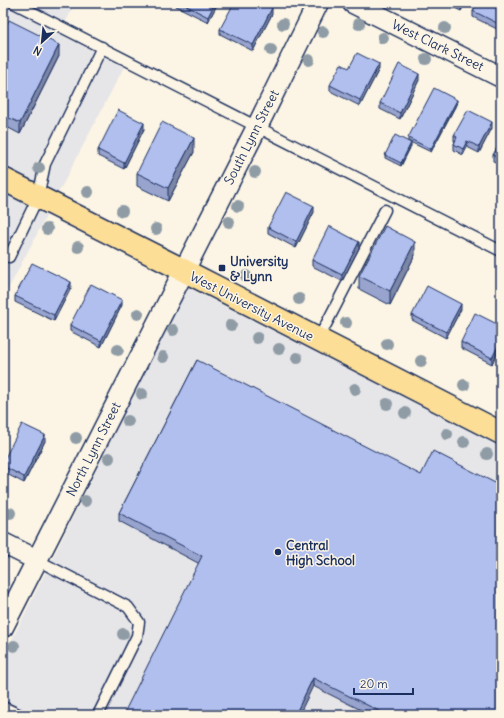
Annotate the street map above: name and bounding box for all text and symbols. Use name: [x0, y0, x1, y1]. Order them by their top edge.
street label: West Clark Street: [389, 16, 487, 75]
north arrow: [22, 22, 62, 62]
text: N: [31, 43, 44, 59]
street label: South Lynn Street: [220, 86, 283, 188]
place label: University & Lynn: [230, 253, 288, 285]
marker: University & Lynn: [217, 263, 227, 273]
street label: West University Avenue: [187, 268, 317, 345]
street label: North Lynn Street: [62, 399, 125, 499]
place label: Central High School: [286, 537, 355, 569]
marker: Central High School: [273, 547, 283, 557]
scale bar: [354, 670, 413, 696]
text: 20 m: [360, 676, 388, 691]

